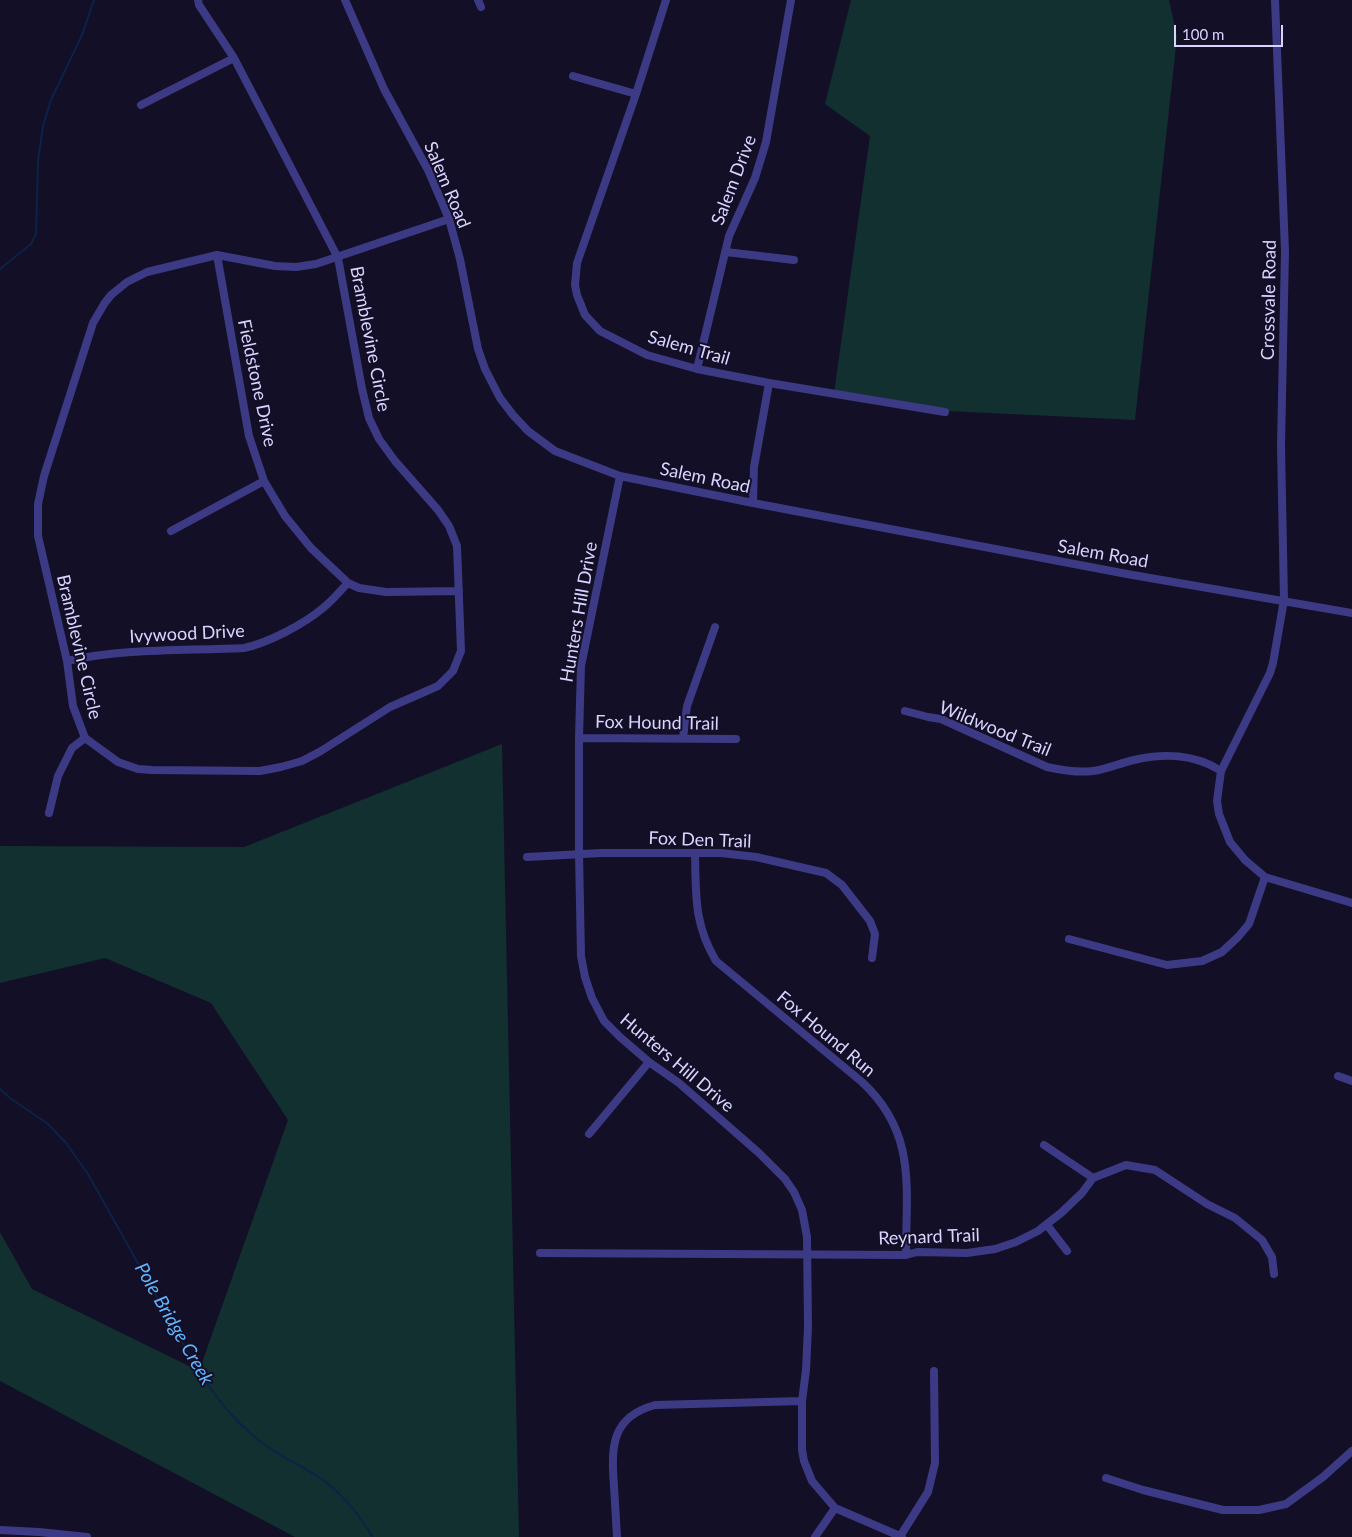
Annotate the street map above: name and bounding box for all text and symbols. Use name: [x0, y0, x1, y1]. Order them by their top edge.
scale bar: [1177, 15, 1286, 47]
text: 100 m: [1182, 25, 1224, 43]
street label: Salem Drive: [707, 132, 761, 228]
street label: Salem Road: [419, 139, 475, 231]
street label: Crossvale Road: [1257, 240, 1281, 360]
street label: Bramblevine Circle: [345, 264, 395, 414]
street label: Fieldstone Drive: [233, 317, 281, 449]
street label: Salem Trail: [645, 326, 733, 370]
street label: Salem Road: [658, 458, 752, 498]
street label: Salem Road: [1056, 535, 1150, 573]
street label: Hunters Hill Drive: [556, 540, 602, 684]
street label: Bramblevine Circle: [52, 573, 106, 721]
street label: Ivywood Drive: [129, 620, 245, 648]
street label: Wildwood Trail: [936, 697, 1054, 761]
street label: Fox Hound Trail: [595, 711, 719, 735]
street label: Fox Den Trail: [648, 827, 752, 853]
street label: Fox Hound Run: [772, 986, 880, 1082]
street label: Hunters Hill Drive: [616, 1009, 738, 1117]
street label: Reynard Trail: [878, 1224, 980, 1250]
water label: Pole Bridge Creek: [130, 1259, 218, 1389]

